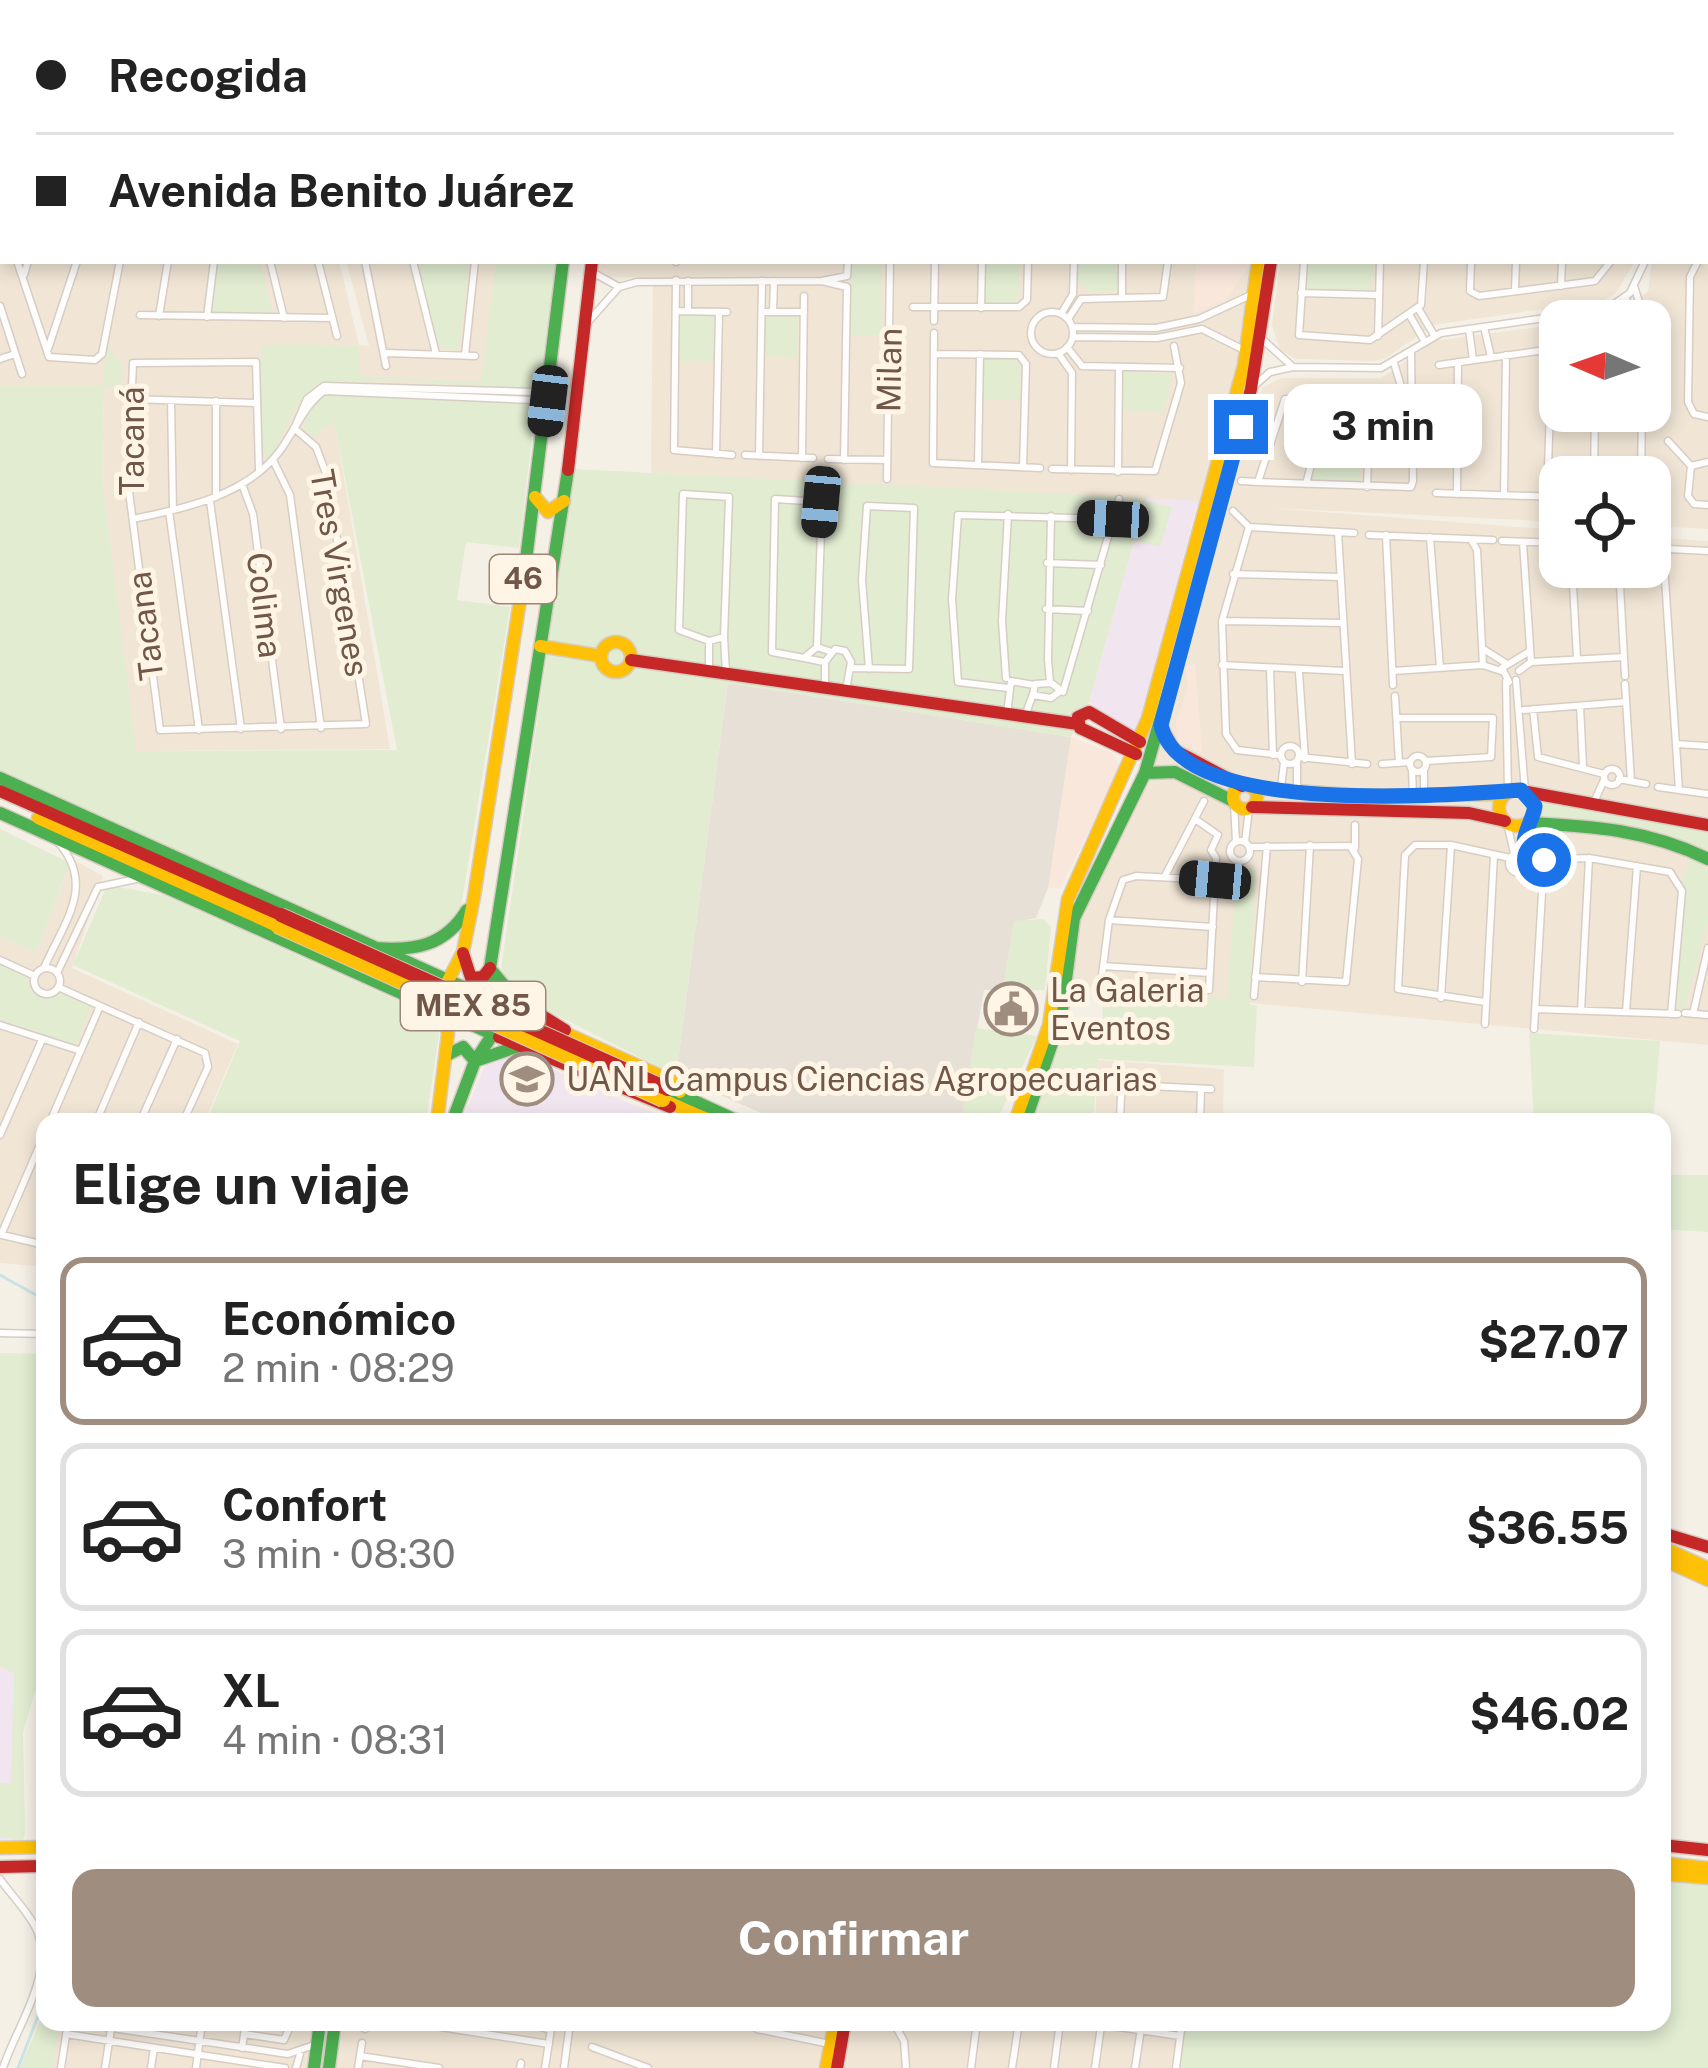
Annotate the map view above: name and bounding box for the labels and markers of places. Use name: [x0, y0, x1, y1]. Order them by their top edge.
place label: La Galeria Eventos: [1050, 971, 1204, 1047]
public building icon: La Galeria Eventos: [983, 981, 1039, 1037]
school or university icon: UANL Campus Ciencias Agropecuarias: [499, 1051, 555, 1107]
place label: UANL Campus Ciencias Agropecuarias: [566, 1060, 1157, 1098]

